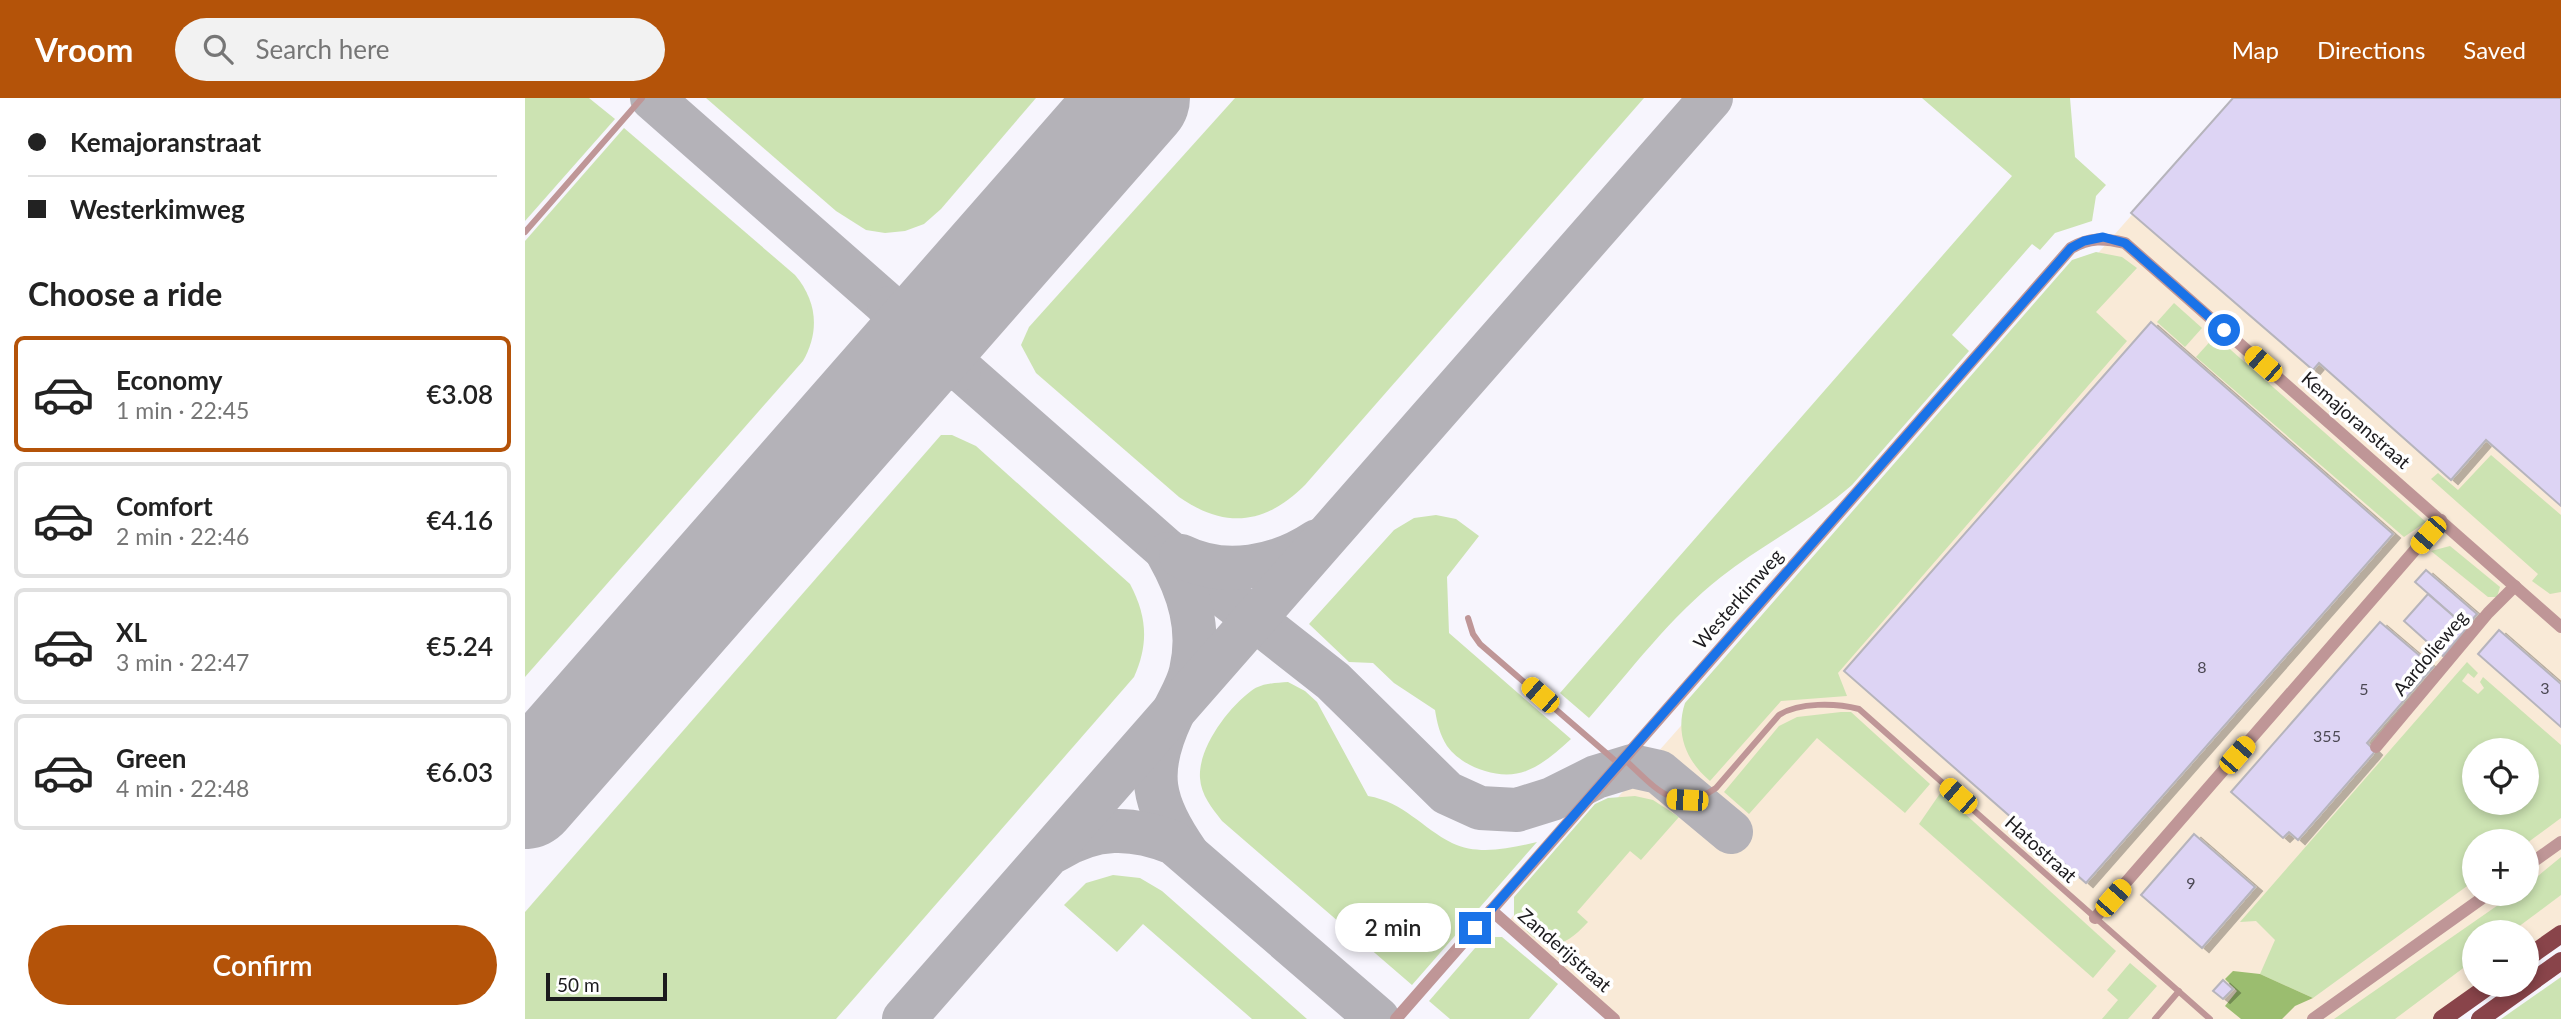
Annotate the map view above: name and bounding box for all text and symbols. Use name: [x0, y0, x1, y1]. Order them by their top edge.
search box: [175, 18, 665, 81]
text: Vroom: [35, 29, 133, 69]
icon: search: [199, 30, 237, 68]
text: Search here: [255, 33, 390, 65]
text: Map: [2232, 35, 2279, 64]
text: Directions: [2317, 35, 2425, 64]
text: Saved: [2463, 35, 2526, 64]
text: Kemajoranstraat: [70, 126, 261, 158]
text: Westerkimweg: [70, 193, 245, 225]
text: Choose a ride: [28, 274, 222, 313]
route start: [2208, 314, 2240, 346]
car: [2241, 342, 2286, 386]
icon: car: [32, 363, 95, 426]
text: Economy: [116, 364, 222, 396]
street label: Kemajoranstraat: [2297, 366, 2416, 473]
text: €3.08: [427, 378, 493, 410]
text: 1 min · 22:45: [116, 396, 249, 424]
icon: car: [32, 489, 95, 552]
text: Comfort: [116, 490, 213, 522]
text: €4.16: [427, 504, 493, 536]
car: [2407, 512, 2450, 558]
text: 2 min · 22:46: [116, 522, 249, 550]
street label: Westerkimweg: [1688, 544, 1787, 653]
street label: Aardolieweg: [2387, 605, 2472, 700]
icon: car: [32, 615, 95, 678]
text: XL: [116, 616, 147, 648]
text: €5.24: [427, 630, 493, 662]
text: 3 min · 22:47: [116, 648, 249, 676]
house number: 8: [2197, 657, 2207, 676]
car: [1518, 673, 1563, 717]
house number: 3: [2540, 678, 2550, 697]
house number: 5: [2359, 679, 2369, 698]
house number: 355: [2313, 726, 2341, 745]
car: [2216, 732, 2259, 778]
map controls: [2462, 738, 2539, 997]
button: locate: [2462, 738, 2539, 815]
icon: car: [32, 741, 95, 804]
text: Green: [116, 742, 186, 774]
text: €6.03: [427, 756, 493, 788]
text: 4 min · 22:48: [116, 774, 249, 802]
car: [1936, 774, 1981, 818]
car: [1666, 788, 1709, 812]
street label: Hatostraat: [2001, 810, 2082, 887]
button: +: [2462, 829, 2539, 906]
house number: 9: [2186, 873, 2196, 892]
car: [2092, 875, 2135, 921]
street label: Zanderijstraat: [1514, 903, 1617, 996]
callout: 2 min: [1335, 904, 1451, 952]
route end: [1459, 912, 1491, 944]
text: 2 min: [1365, 913, 1421, 941]
button: −: [2462, 920, 2539, 997]
button: Confirm: [28, 925, 497, 1005]
scale bar: [546, 970, 667, 1002]
text: 50 m: [557, 973, 600, 996]

